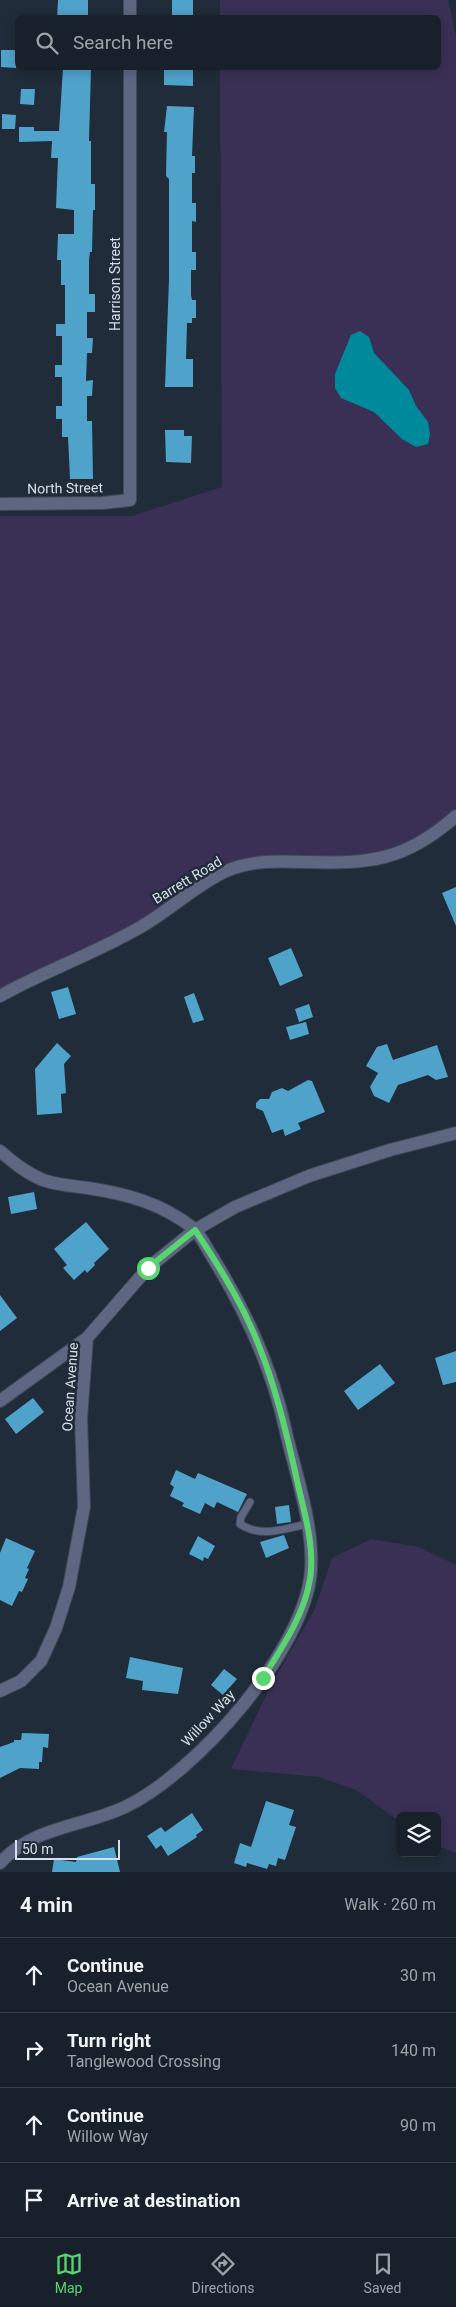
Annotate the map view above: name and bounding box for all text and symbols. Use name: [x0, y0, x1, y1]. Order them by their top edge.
search box: [15, 15, 441, 70]
icon: search: [33, 29, 61, 57]
text: Search here: [73, 31, 173, 54]
street label: Harrison Street: [107, 237, 123, 331]
street label: North Street: [27, 479, 103, 497]
street label: Barrett Road: [150, 853, 224, 907]
route start: [137, 1257, 160, 1280]
street label: Ocean Avenue: [59, 1342, 81, 1432]
route end: [252, 1667, 275, 1690]
street label: Willow Way: [178, 1686, 238, 1749]
map controls: [396, 1812, 441, 1857]
button: layers: [396, 1812, 441, 1857]
scale bar: [15, 1837, 120, 1860]
text: 50 m: [22, 1841, 54, 1857]
text: 4 min: [20, 1893, 73, 1917]
text: Walk · 260 m: [344, 1895, 436, 1914]
text: Continue: [67, 1954, 144, 1977]
icon: ahead: [20, 1961, 48, 1989]
text: 30 m: [400, 1966, 436, 1985]
text: Ocean Avenue: [67, 1977, 169, 1996]
text: Turn right: [67, 2029, 151, 2052]
icon: right: [20, 2036, 48, 2064]
text: 140 m: [391, 2041, 436, 2060]
text: Tanglewood Crossing: [67, 2052, 221, 2071]
text: Continue: [67, 2104, 144, 2127]
icon: ahead: [20, 2111, 48, 2139]
text: 90 m: [400, 2116, 436, 2135]
text: Willow Way: [67, 2127, 148, 2146]
icon: arrive: [20, 2186, 48, 2214]
text: Arrive at destination: [67, 2189, 240, 2212]
tab: Map: [55, 2250, 83, 2296]
tab: Directions: [192, 2250, 255, 2296]
tab: Saved: [364, 2250, 401, 2296]

